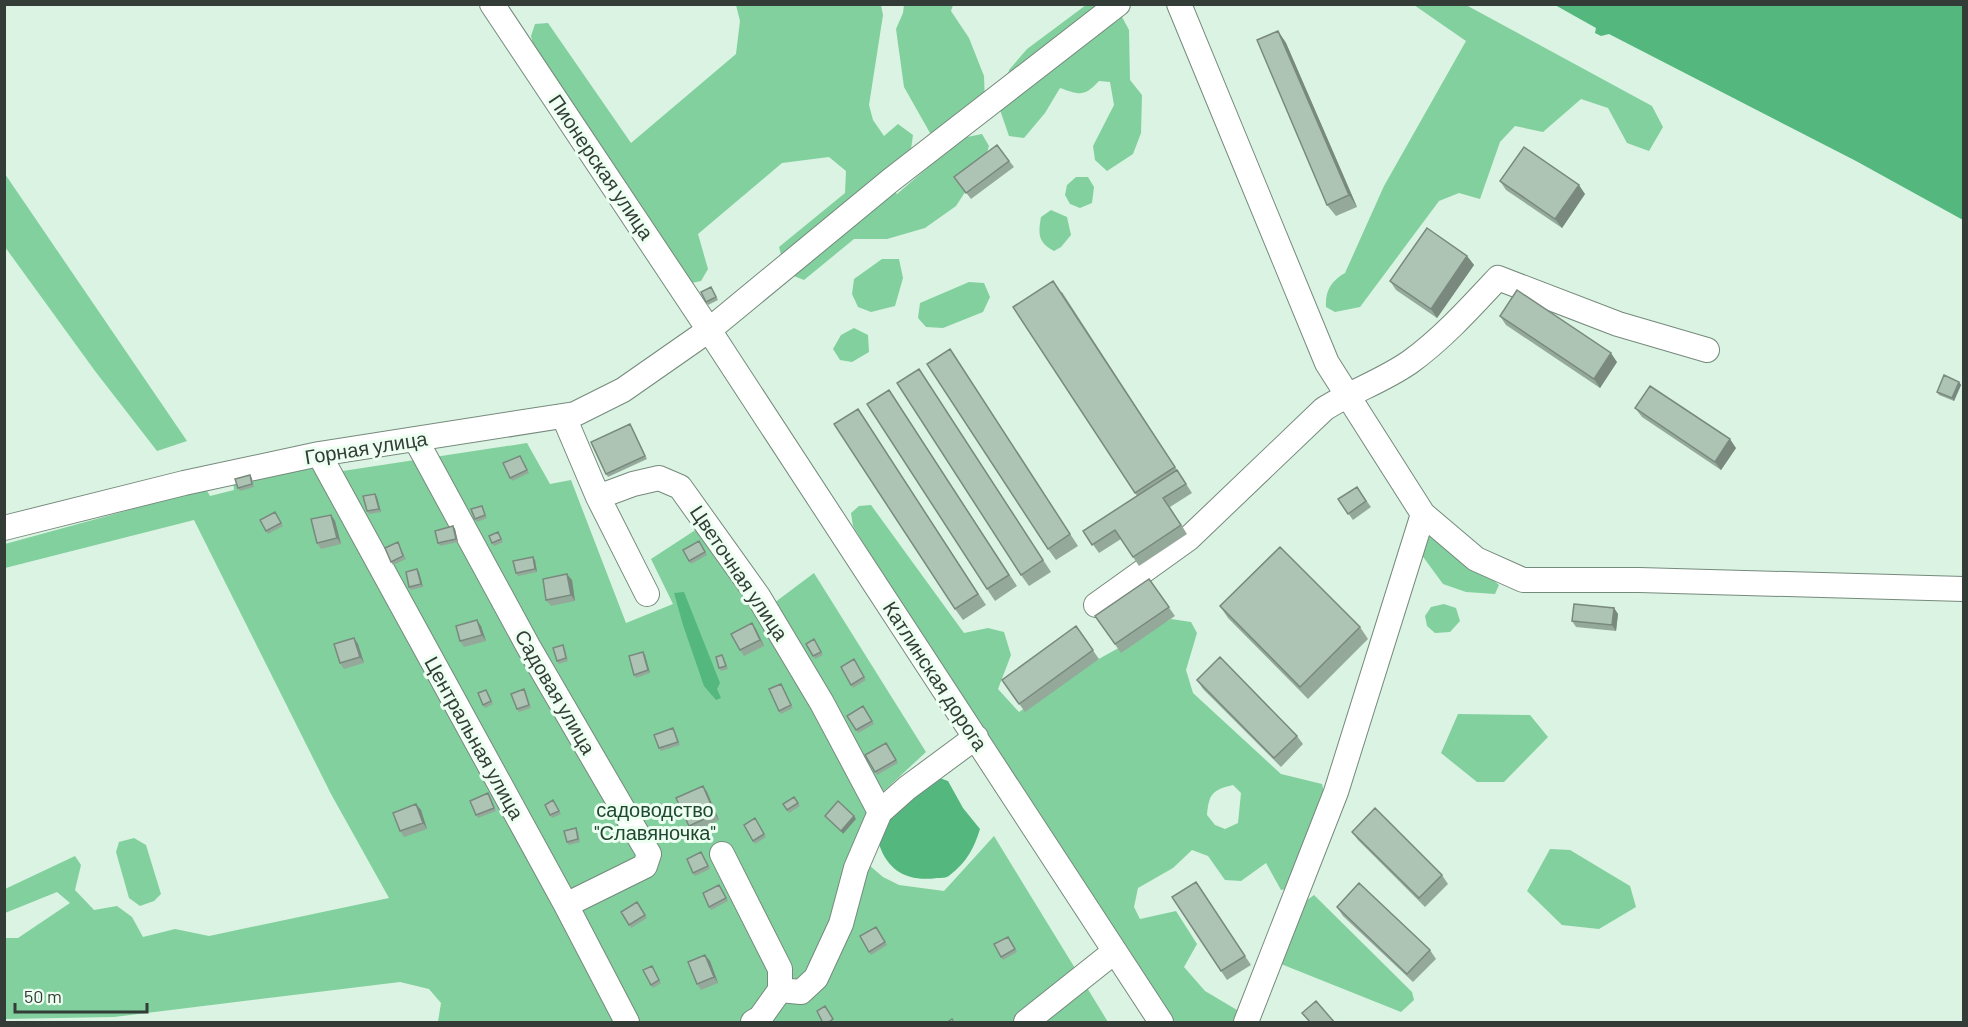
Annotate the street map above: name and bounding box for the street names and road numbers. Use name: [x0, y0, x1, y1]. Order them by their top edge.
street label: Пионерская улица: [544, 89, 660, 244]
street label: Горная улица: [303, 425, 430, 469]
street label: Цветочная улица: [686, 500, 794, 645]
street label: Катлинская дорога: [879, 596, 994, 755]
street label: Садовая улица: [510, 625, 602, 759]
street label: Центральная улица: [420, 652, 530, 824]

